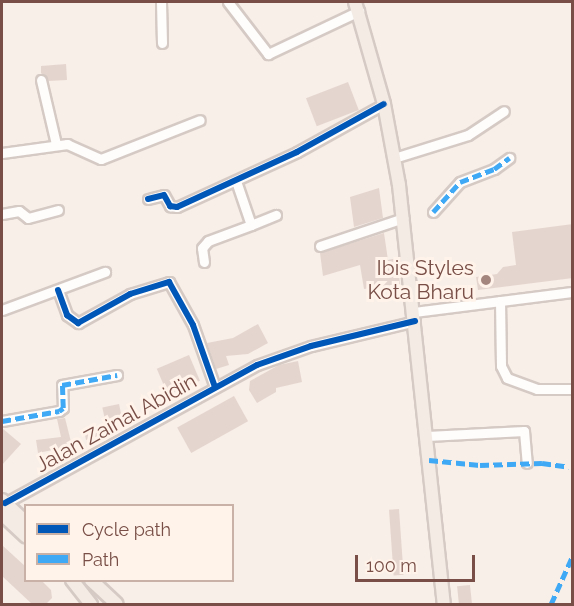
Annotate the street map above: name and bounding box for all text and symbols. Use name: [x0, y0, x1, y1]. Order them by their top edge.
place label: Ibis Styles Kota Bharu: [367, 255, 474, 305]
marker: Ibis Styles Kota Bharu: [479, 273, 493, 287]
street label: Jalan Zainal Abidin: [30, 368, 202, 478]
legend: [24, 504, 234, 582]
text: Cycle path: [82, 519, 171, 540]
scale bar: [358, 543, 478, 581]
text: Path: [82, 549, 119, 570]
text: 100 m: [366, 555, 417, 576]

